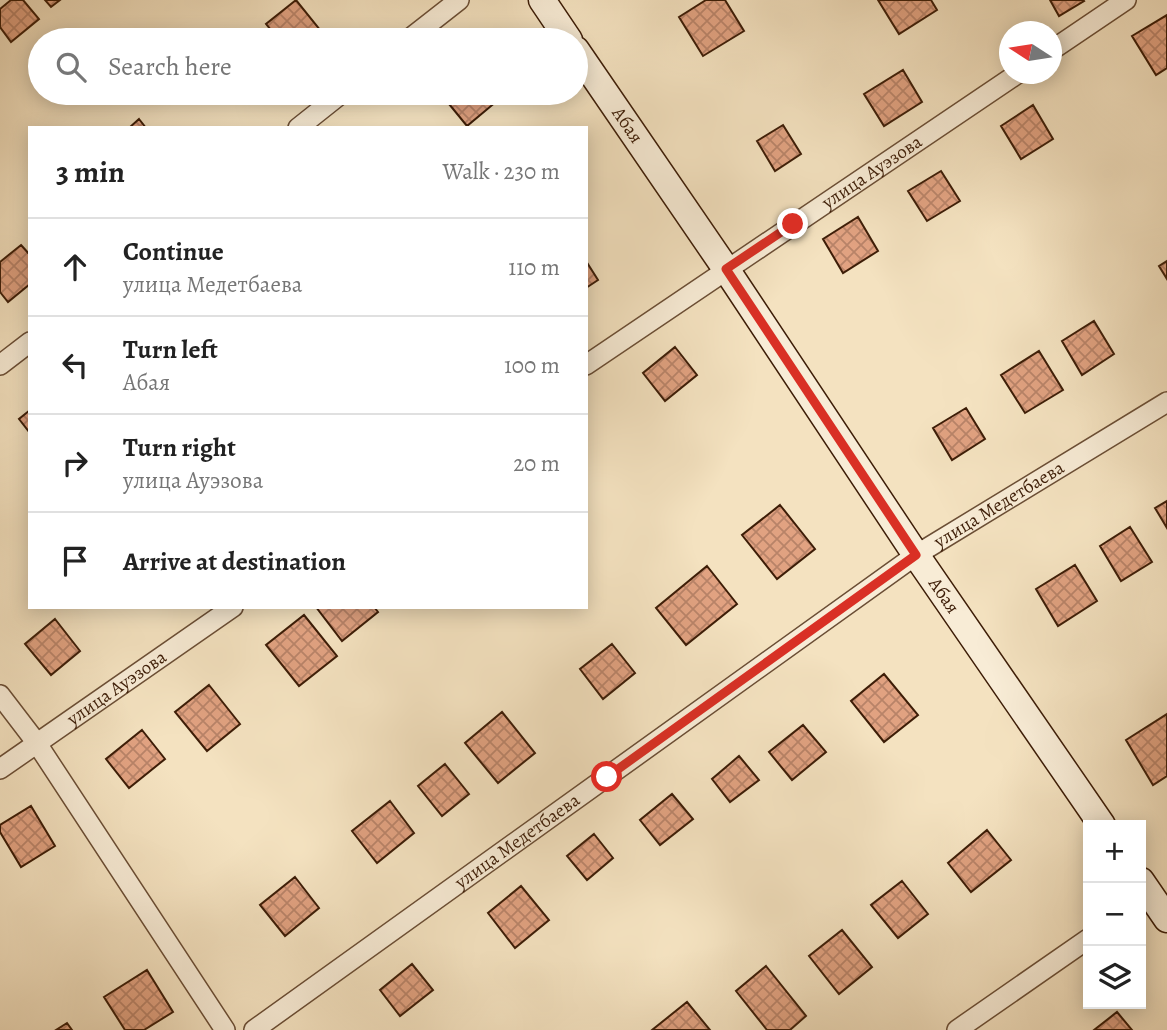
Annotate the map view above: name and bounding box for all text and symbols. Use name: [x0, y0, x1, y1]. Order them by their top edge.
north arrow: [999, 21, 1062, 84]
search box: [28, 28, 588, 105]
icon: search: [52, 48, 90, 86]
text: Search here: [108, 49, 232, 84]
street label: Абая: [605, 101, 649, 148]
street label: улица Ауэзова: [816, 129, 927, 216]
text: 3 min: [56, 152, 125, 192]
text: Walk · 230 m: [443, 156, 560, 187]
route end: [777, 208, 808, 239]
text: Continue: [123, 234, 224, 269]
icon: ahead: [56, 248, 94, 286]
text: 110 m: [508, 252, 560, 283]
text: улица Медетбаева: [123, 269, 302, 300]
text: Turn left: [123, 332, 218, 367]
icon: left: [56, 346, 94, 384]
text: 100 m: [504, 350, 560, 381]
text: Абая: [123, 367, 170, 398]
text: Turn right: [123, 430, 236, 465]
icon: right: [56, 444, 94, 482]
text: 20 m: [513, 448, 560, 479]
street label: улица Медетбаева: [928, 455, 1069, 555]
text: улица Ауэзова: [123, 465, 263, 496]
icon: arrive: [56, 542, 94, 580]
text: Arrive at destination: [123, 544, 346, 579]
street label: Абая: [922, 571, 966, 619]
street label: улица Ауэзова: [61, 644, 172, 732]
route start: [591, 761, 622, 792]
street label: улица Медетбаева: [449, 787, 585, 896]
map controls: [1083, 820, 1146, 1009]
button: +: [1083, 820, 1146, 883]
button: −: [1083, 883, 1146, 946]
button: layers: [1083, 946, 1146, 1009]

